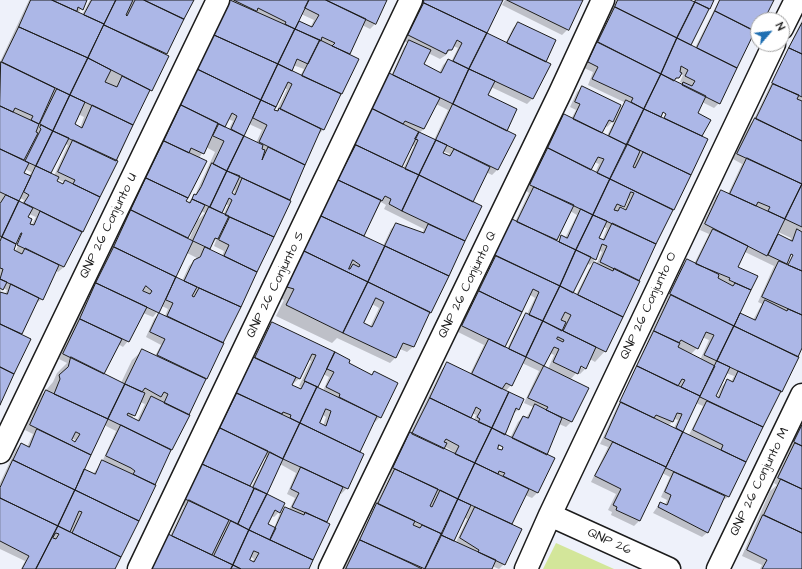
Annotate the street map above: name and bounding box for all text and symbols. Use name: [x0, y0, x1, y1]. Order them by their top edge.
north arrow: [750, 12, 790, 52]
text: N: [772, 20, 788, 33]
street label: QNP 26 Conjunto U: [77, 171, 141, 281]
street label: QNP 26 Conjunto S: [244, 229, 308, 341]
street label: QNP 26 Conjunto Q: [435, 229, 501, 341]
street label: QNP 26 Conjunto O: [617, 250, 681, 362]
street label: QNP 26 Conjunto M: [727, 425, 793, 539]
street label: QNP 26: [585, 525, 633, 559]

